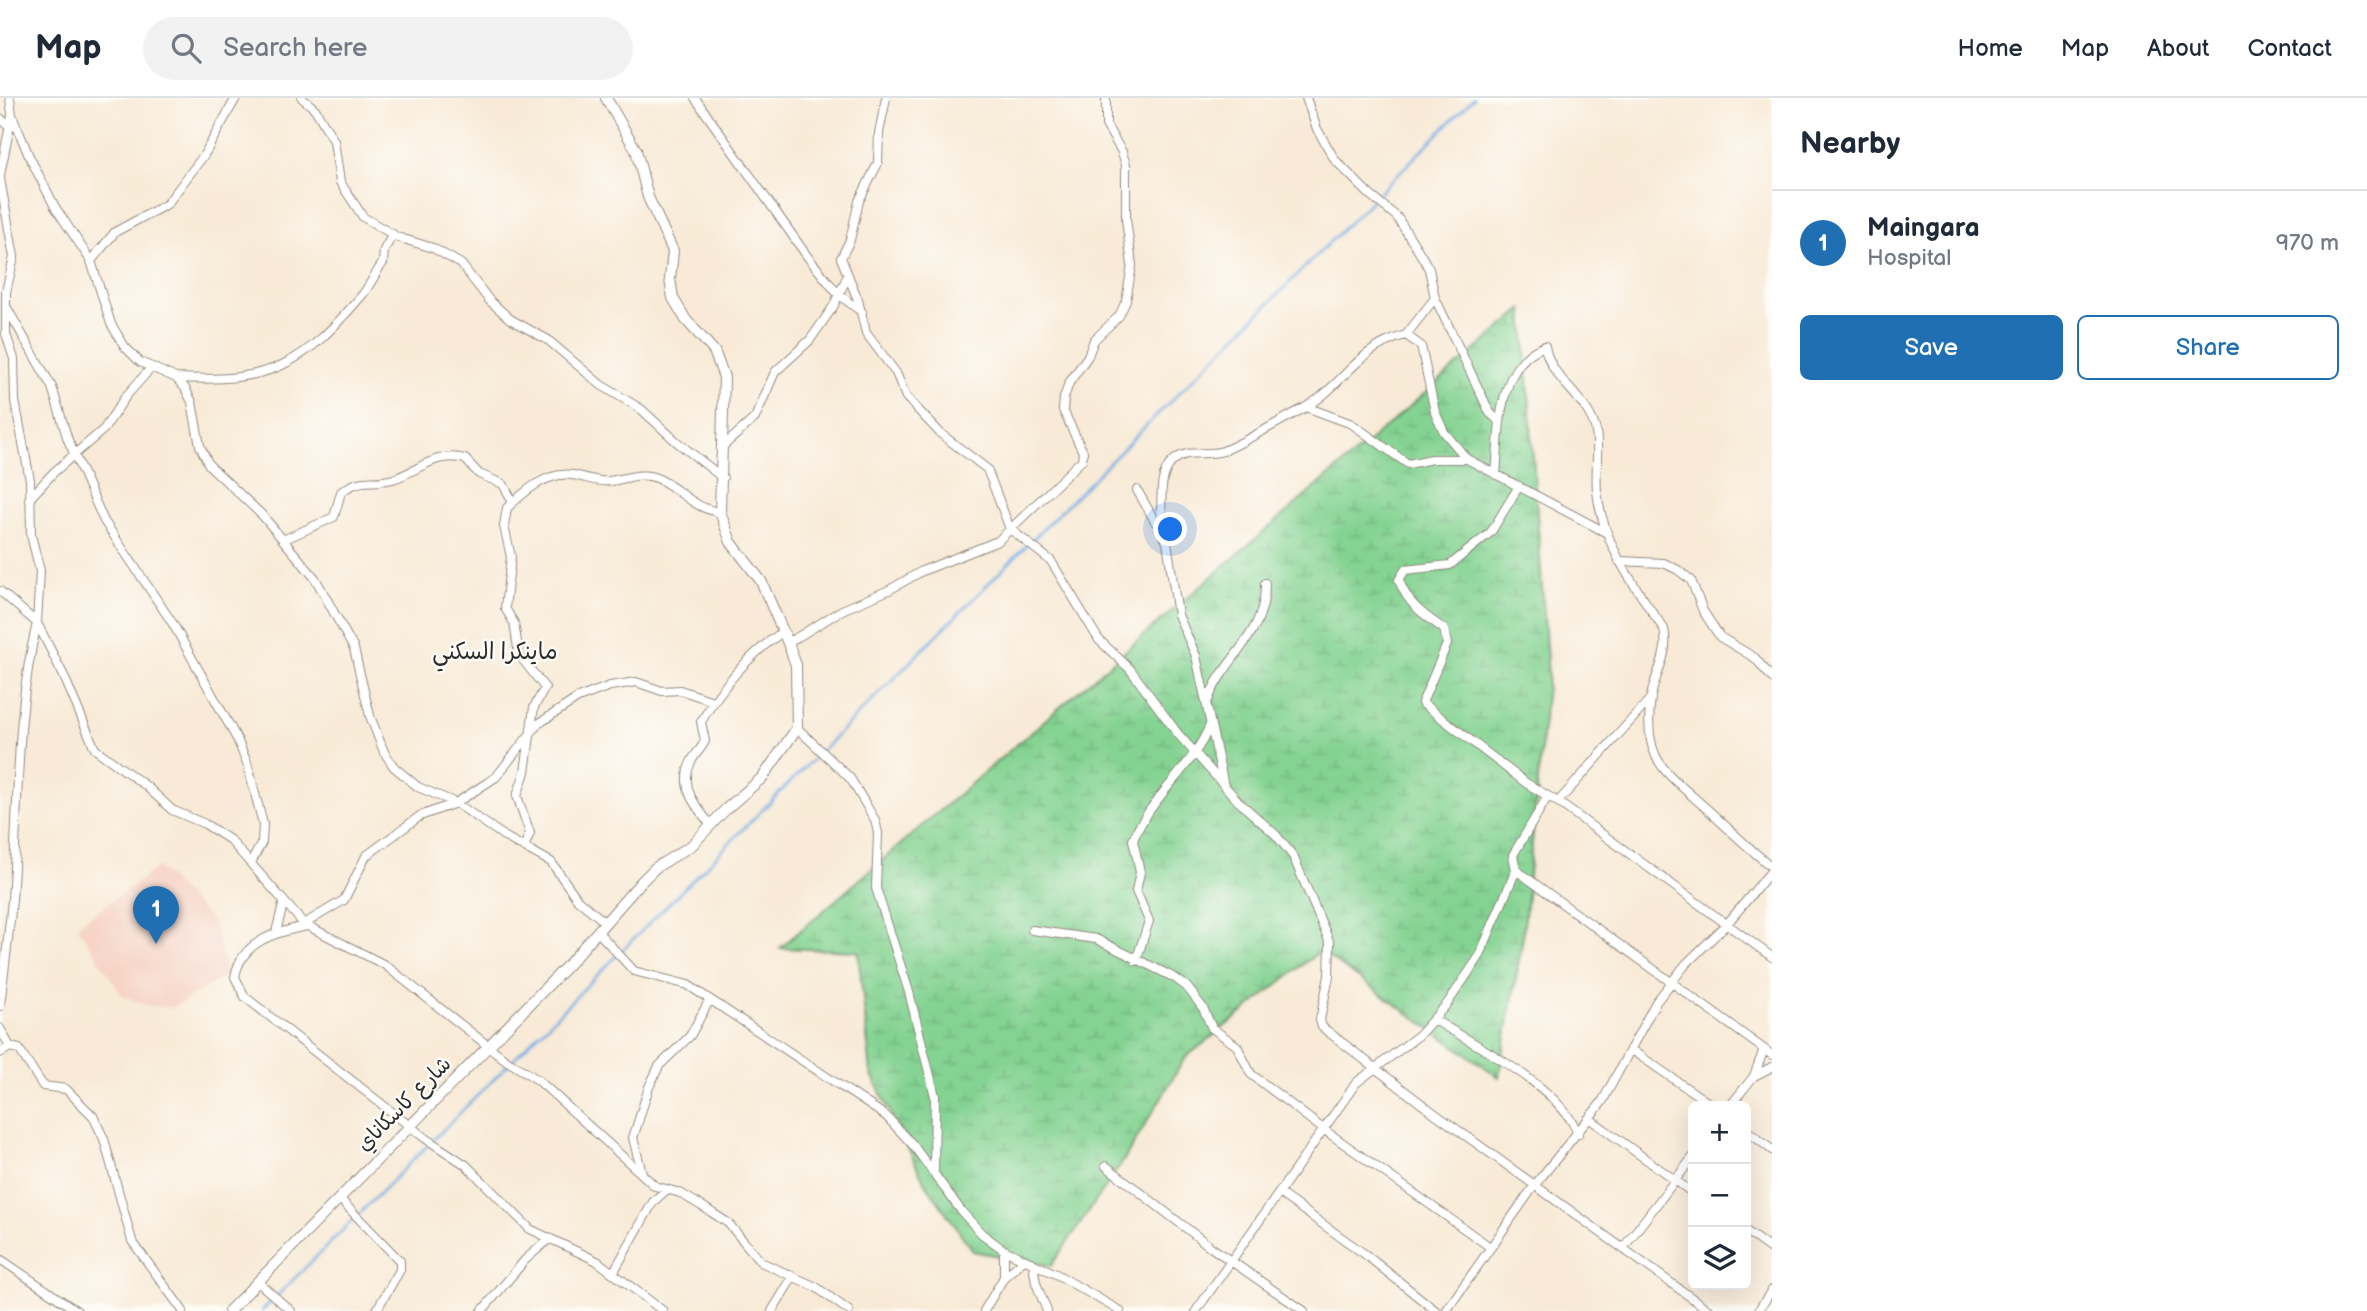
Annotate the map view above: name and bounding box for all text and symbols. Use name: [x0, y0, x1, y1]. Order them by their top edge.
search box: [143, 17, 633, 80]
text: Map: [35, 28, 101, 68]
icon: search: [167, 29, 205, 67]
text: Search here: [223, 33, 367, 64]
text: Home: [1958, 34, 2023, 63]
text: Map: [2061, 34, 2109, 63]
text: About: [2147, 34, 2209, 63]
text: Contact: [2247, 34, 2332, 63]
text: Nearby: [1800, 126, 1900, 162]
text: Maingara: [1867, 213, 1980, 244]
text: 1: [1818, 229, 1828, 257]
text: 970 m: [2276, 229, 2339, 257]
text: Hospital: [1867, 244, 1952, 272]
button: Save: [1800, 315, 2063, 380]
button: Share: [2077, 315, 2339, 380]
your location: [1153, 512, 1187, 546]
district label: ماينكرا السكني: [432, 638, 558, 672]
pin: 1: [133, 886, 179, 944]
street label: شارع كاسكاناي: [351, 1051, 458, 1158]
map controls: [1688, 1101, 1751, 1290]
button: +: [1688, 1101, 1751, 1164]
button: −: [1688, 1164, 1751, 1227]
button: layers: [1688, 1227, 1751, 1290]

